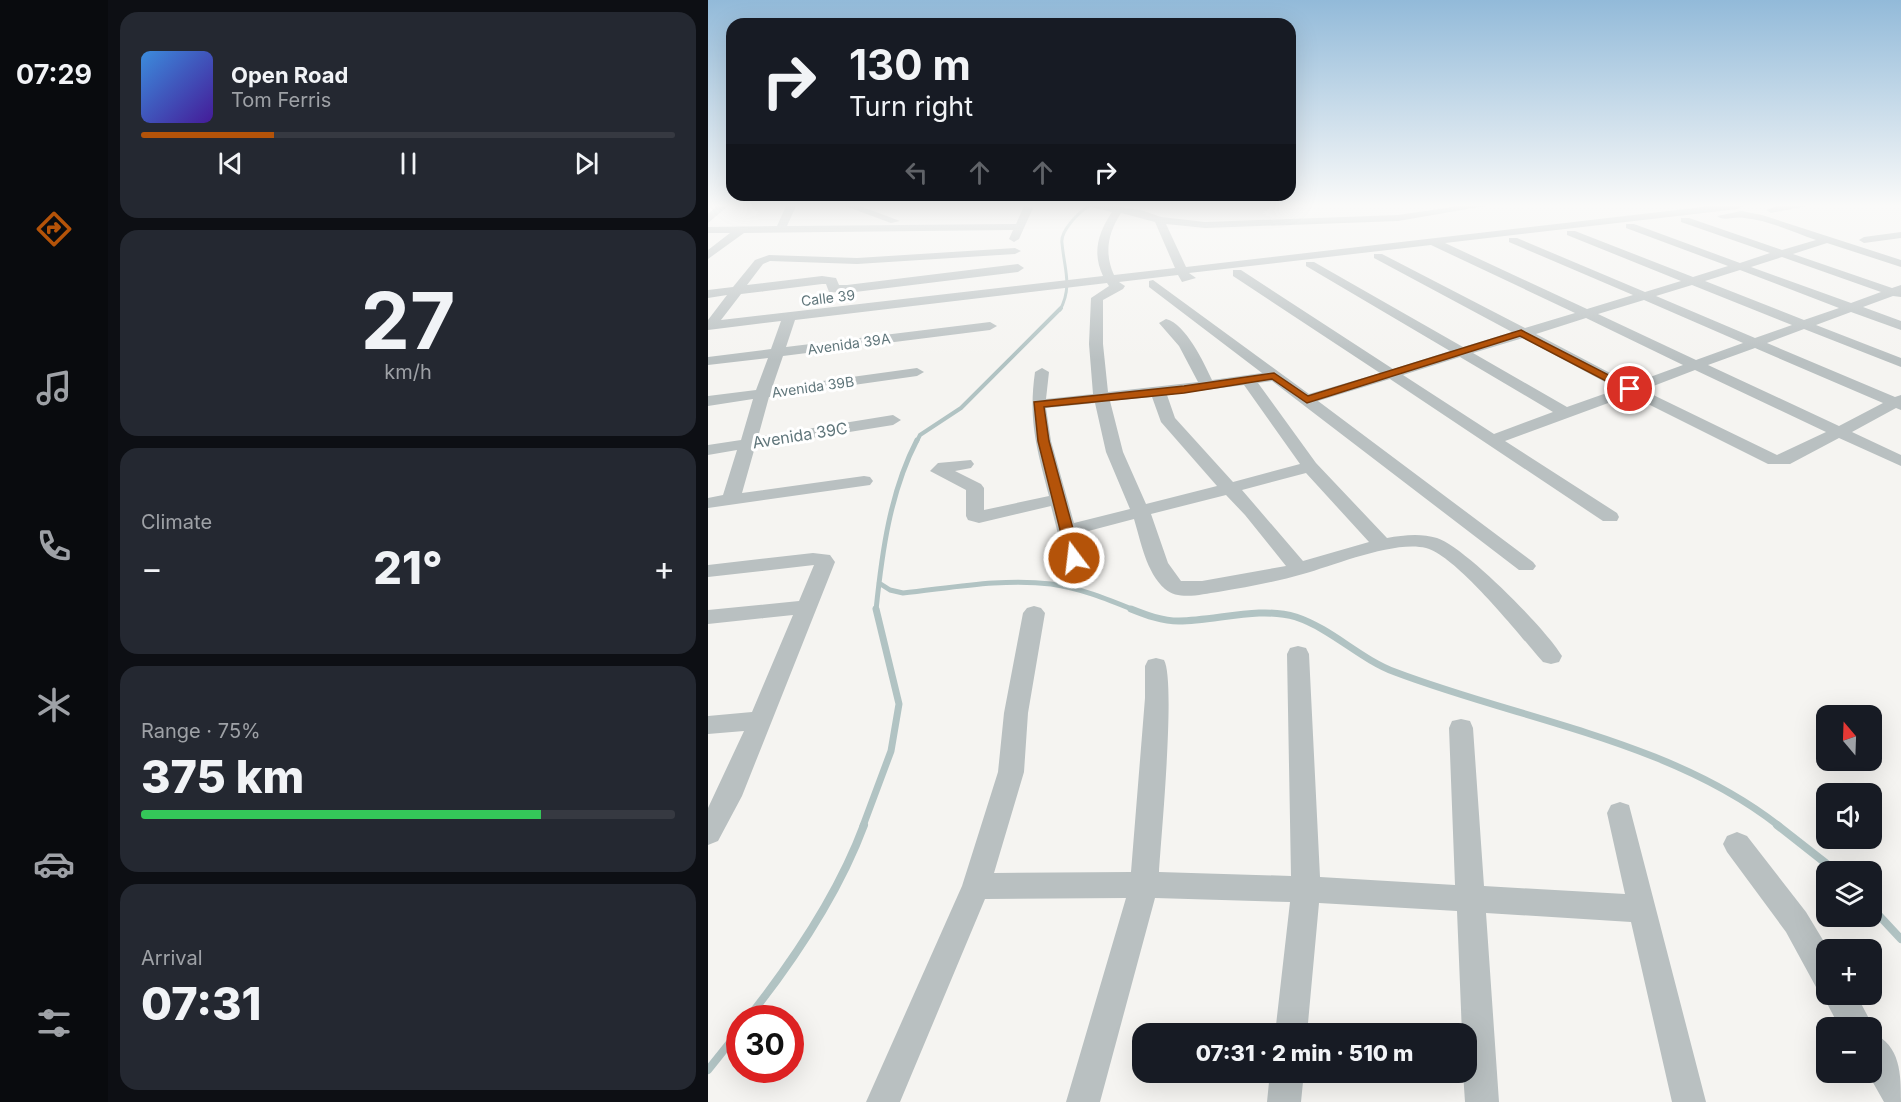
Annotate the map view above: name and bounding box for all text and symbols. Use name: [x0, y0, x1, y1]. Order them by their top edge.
text: 130 m: [849, 39, 971, 90]
icon: right: [750, 42, 828, 120]
text: 07:29: [16, 58, 92, 91]
text: Open Road: [231, 62, 348, 88]
text: Tom Ferris: [231, 88, 331, 112]
text: Turn right: [849, 90, 973, 123]
icon: previous: [214, 147, 247, 180]
icon: pause: [392, 147, 425, 180]
icon: next: [570, 147, 603, 180]
icon: left: [900, 156, 933, 189]
icon: ahead: [963, 156, 996, 189]
icon: ahead: [1026, 156, 1059, 189]
icon: right: [1089, 156, 1122, 189]
icon: directions: [33, 208, 75, 250]
text: 27: [361, 273, 455, 368]
street label: Calle 39: [800, 286, 856, 309]
street label: Avenida 39A: [806, 329, 892, 358]
text: km/h: [384, 360, 432, 384]
pin: [1604, 363, 1655, 414]
icon: music: [33, 367, 75, 409]
street label: Avenida 39B: [771, 372, 855, 401]
icon: arrive: [1613, 372, 1646, 405]
street label: Avenida 39C: [751, 418, 849, 452]
text: Climate: [141, 510, 212, 534]
icon: phone: [33, 525, 75, 567]
position arrow: [1042, 526, 1106, 590]
text: 21°: [373, 540, 443, 595]
text: −: [141, 548, 163, 588]
text: +: [653, 548, 675, 588]
icon: climate: [33, 684, 75, 726]
north arrow: [1816, 705, 1882, 771]
map controls: [1816, 705, 1882, 1083]
text: Range · 75%: [141, 719, 261, 743]
text: 375 km: [141, 749, 304, 804]
button: sound: [1816, 783, 1882, 849]
icon: car: [33, 843, 75, 885]
button: layers: [1816, 861, 1882, 927]
button: +: [1816, 939, 1882, 1005]
text: Arrival: [141, 946, 203, 970]
text: 07:31: [141, 976, 261, 1031]
icon: filters: [33, 1002, 75, 1044]
speed limit sign: 30: [726, 1005, 804, 1083]
button: −: [1816, 1017, 1882, 1083]
text: 07:31 · 2 min · 510 m: [1196, 1040, 1413, 1066]

